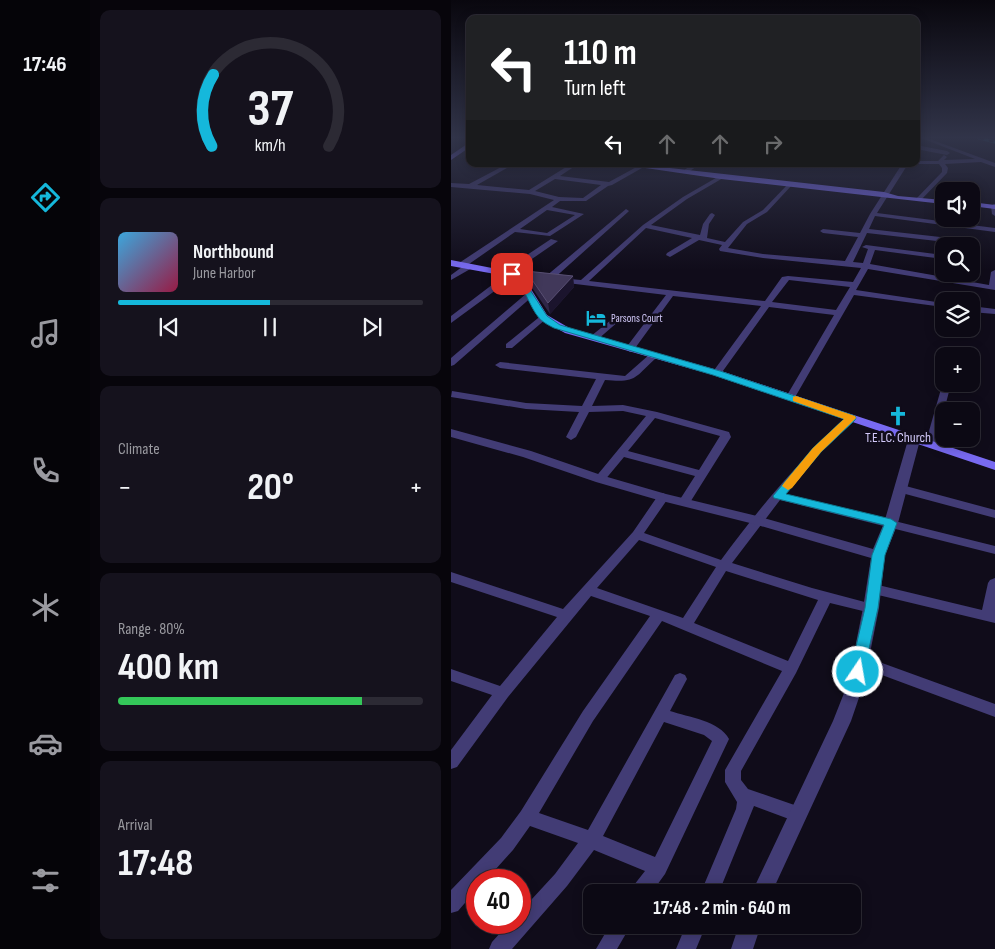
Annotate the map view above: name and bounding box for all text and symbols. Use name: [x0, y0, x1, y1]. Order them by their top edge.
text: 110 m: [564, 32, 637, 75]
icon: left: [481, 35, 546, 100]
text: 17:46: [23, 51, 67, 78]
text: Turn left: [564, 75, 626, 102]
text: 37: [248, 78, 294, 141]
icon: left: [600, 130, 628, 158]
icon: ahead: [653, 130, 681, 158]
icon: ahead: [706, 130, 734, 158]
icon: right: [759, 130, 787, 158]
text: km/h: [255, 135, 286, 156]
icon: directions: [28, 180, 63, 215]
map controls: [935, 182, 980, 447]
button: sound: [935, 182, 980, 227]
button: search: [935, 237, 980, 282]
text: Northbound: [193, 241, 274, 264]
pin: [491, 253, 533, 295]
icon: arrive: [498, 260, 526, 288]
text: June Harbor: [193, 264, 256, 283]
button: layers: [935, 292, 980, 337]
hotel icon: Parsons Court: [585, 307, 607, 329]
place label: Parsons Court: [611, 312, 663, 325]
icon: previous: [155, 313, 183, 341]
icon: pause: [256, 313, 284, 341]
icon: next: [358, 313, 386, 341]
icon: music: [28, 316, 63, 351]
button: +: [935, 347, 980, 392]
button: −: [935, 402, 980, 447]
church icon: T.E.LC. Church: [887, 405, 909, 427]
place label: T.E.LC. Church: [865, 429, 931, 446]
text: Climate: [118, 440, 160, 459]
icon: phone: [28, 453, 63, 488]
text: 20°: [247, 465, 294, 510]
text: −: [118, 471, 132, 504]
text: +: [409, 471, 423, 504]
icon: climate: [28, 590, 63, 625]
text: Range · 80%: [118, 620, 185, 639]
text: 400 km: [118, 645, 219, 690]
position arrow: [831, 645, 883, 697]
icon: car: [28, 726, 63, 761]
text: Arrival: [118, 816, 152, 835]
text: 17:48: [118, 841, 193, 886]
icon: filters: [28, 863, 63, 898]
speed limit sign: 40: [466, 869, 531, 934]
text: 17:48 · 2 min · 640 m: [653, 897, 791, 920]

